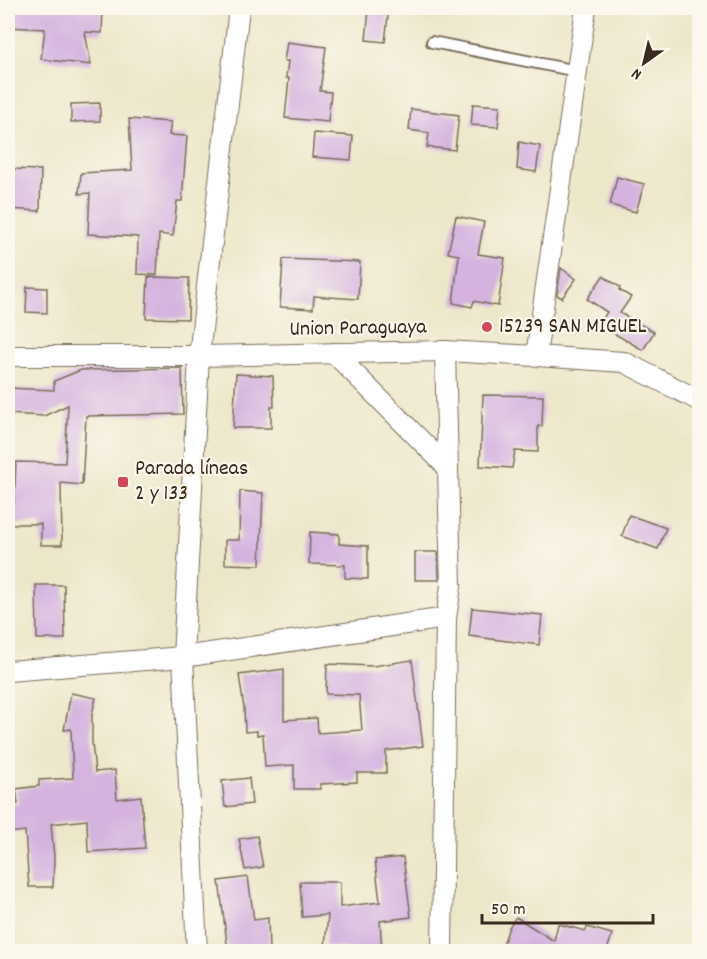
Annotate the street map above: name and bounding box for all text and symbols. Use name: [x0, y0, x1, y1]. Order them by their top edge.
north arrow: [614, 33, 674, 93]
text: N: [627, 62, 647, 85]
street label: Union Paraguaya: [289, 312, 428, 346]
place label: 15239 SAN MIGUEL: [499, 312, 647, 343]
marker: 15239 SAN MIGUEL: [480, 320, 494, 334]
place label: Parada líneas 2 y 133: [135, 454, 248, 510]
marker: Parada líneas 2 y 133: [116, 475, 130, 489]
scale bar: [482, 887, 653, 925]
text: 50 m: [491, 898, 526, 923]

